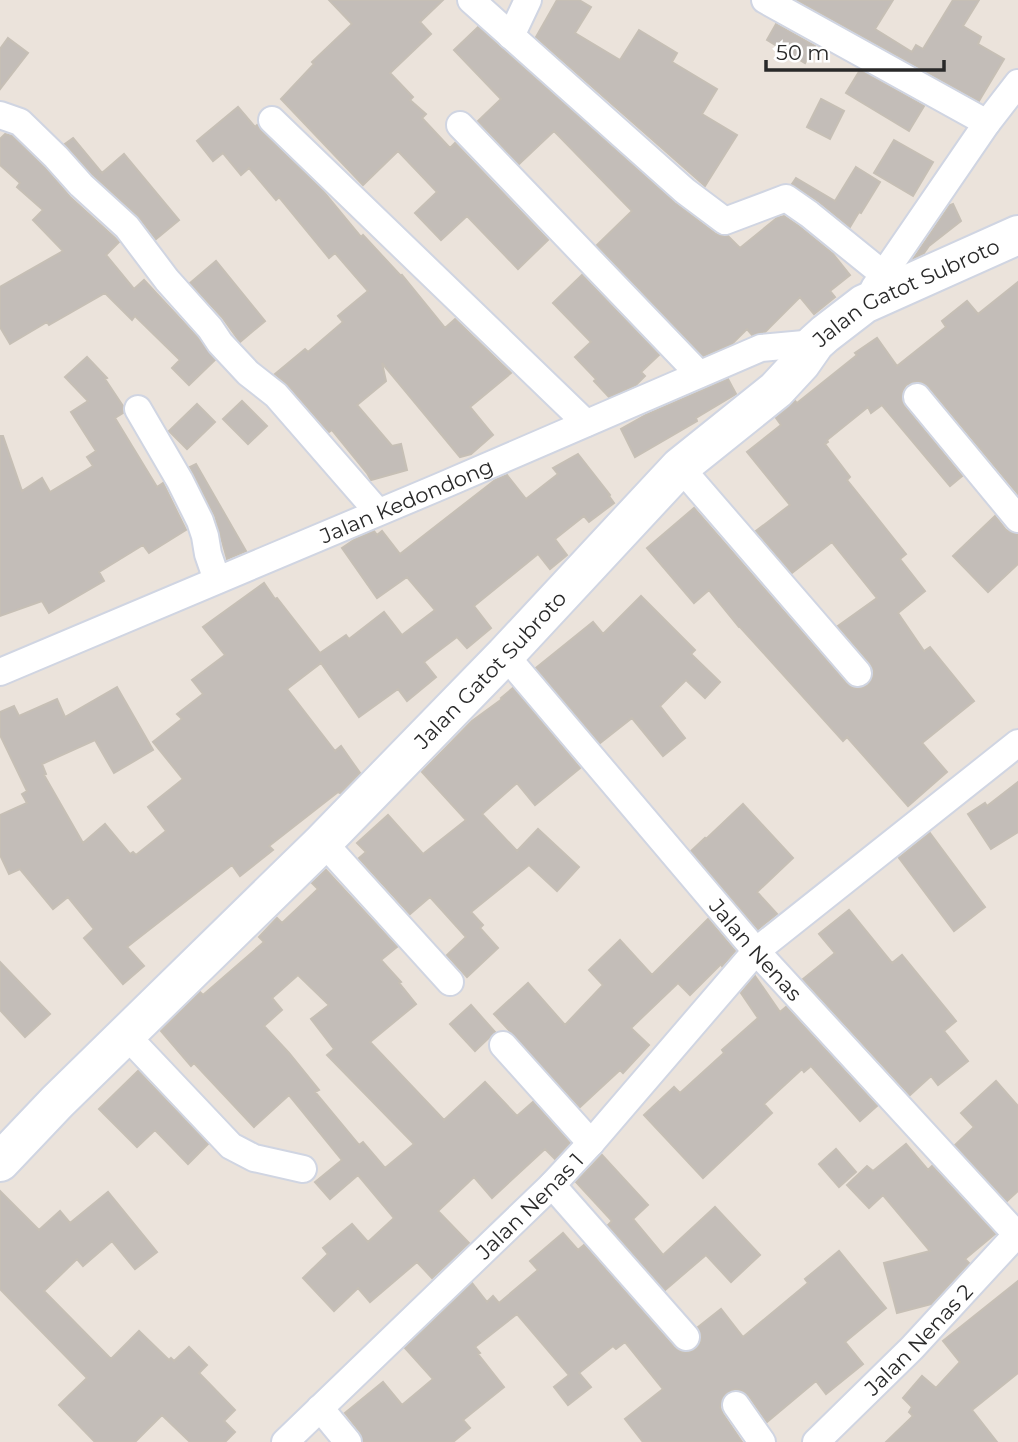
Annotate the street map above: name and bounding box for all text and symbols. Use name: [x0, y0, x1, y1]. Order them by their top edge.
scale bar: [766, 28, 944, 72]
text: 50 m: [776, 40, 830, 65]
street label: Jalan Gatot Subroto: [807, 233, 1003, 352]
street label: Jalan Kedondong: [315, 453, 497, 549]
street label: Jalan Gatot Subroto: [408, 585, 571, 754]
street label: Jalan Nenas: [704, 893, 808, 1006]
street label: Jalan Nenas 1: [470, 1147, 588, 1265]
street label: Jalan Nenas 2: [858, 1278, 977, 1401]

